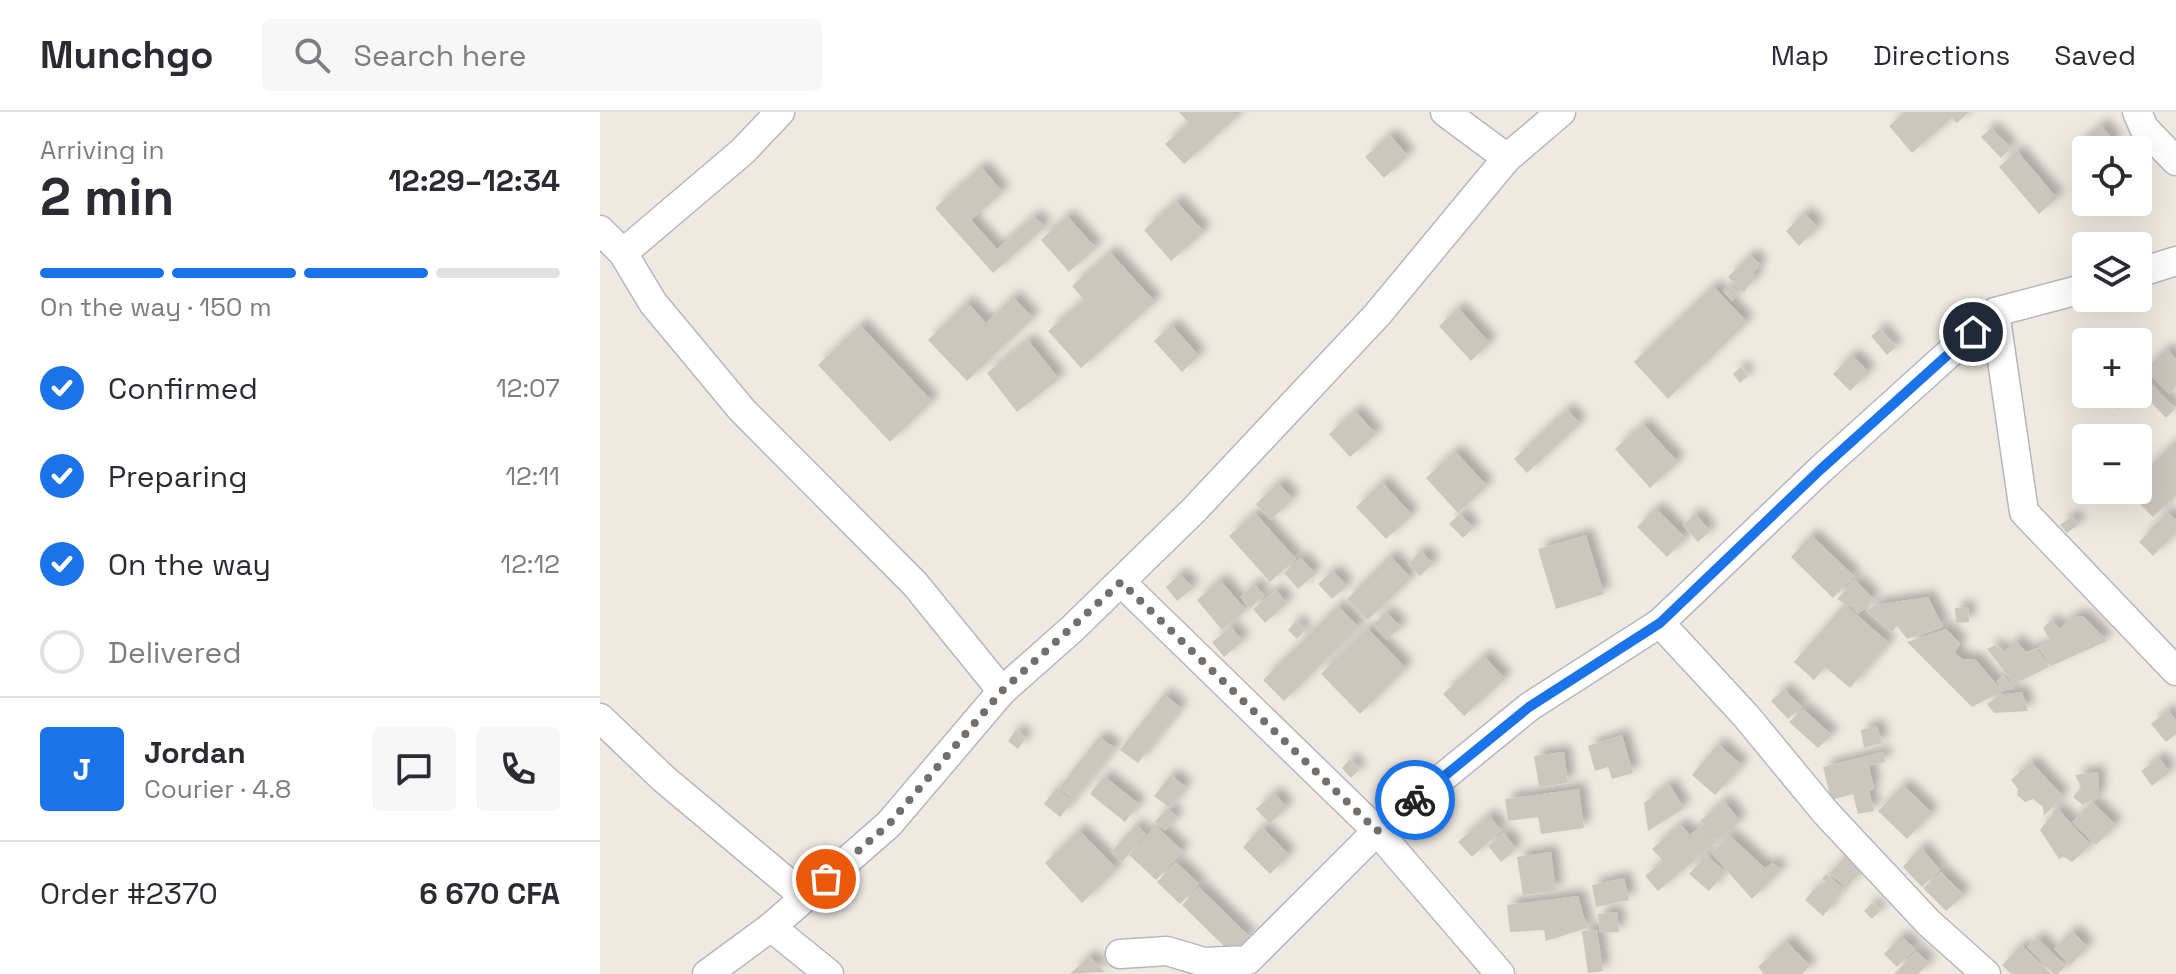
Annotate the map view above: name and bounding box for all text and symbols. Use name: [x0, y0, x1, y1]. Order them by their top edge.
search box: [262, 19, 822, 91]
text: Munchgo: [40, 31, 214, 79]
icon: search: [290, 33, 334, 77]
text: Search here: [354, 36, 526, 75]
text: Map: [1771, 37, 1829, 73]
text: Directions: [1873, 37, 2010, 73]
text: Saved: [2054, 37, 2136, 73]
text: Arriving in: [40, 133, 164, 167]
map controls: [2072, 136, 2152, 504]
button: locate: [2072, 136, 2152, 216]
text: 12:29–12:34: [388, 161, 560, 200]
text: 2 min: [40, 164, 174, 230]
button: layers: [2072, 232, 2152, 312]
text: On the way · 150 m: [40, 290, 272, 324]
pin: [1939, 298, 2007, 366]
icon: home: [1951, 310, 1995, 354]
button: +: [2072, 328, 2152, 408]
icon: check: [40, 366, 84, 410]
text: Confirmed: [108, 369, 258, 408]
text: 12:07: [496, 371, 560, 405]
button: −: [2072, 424, 2152, 504]
icon: check: [40, 454, 84, 498]
text: Preparing: [108, 457, 247, 496]
text: 12:11: [505, 459, 560, 493]
icon: check: [40, 542, 84, 586]
text: On the way: [108, 545, 271, 584]
text: 12:12: [500, 547, 560, 581]
text: Delivered: [108, 633, 242, 672]
button: chat: [372, 727, 456, 811]
button: phone: [476, 727, 560, 811]
text: Jordan: [144, 733, 246, 772]
text: J: [73, 750, 91, 789]
courier: [1375, 760, 1455, 840]
text: Courier · 4.8: [144, 772, 291, 806]
icon: bike: [1393, 778, 1437, 822]
pin: [792, 845, 860, 913]
icon: bag: [804, 857, 848, 901]
text: Order #2370: [40, 874, 218, 913]
text: 6 670 CFA: [419, 874, 560, 913]

